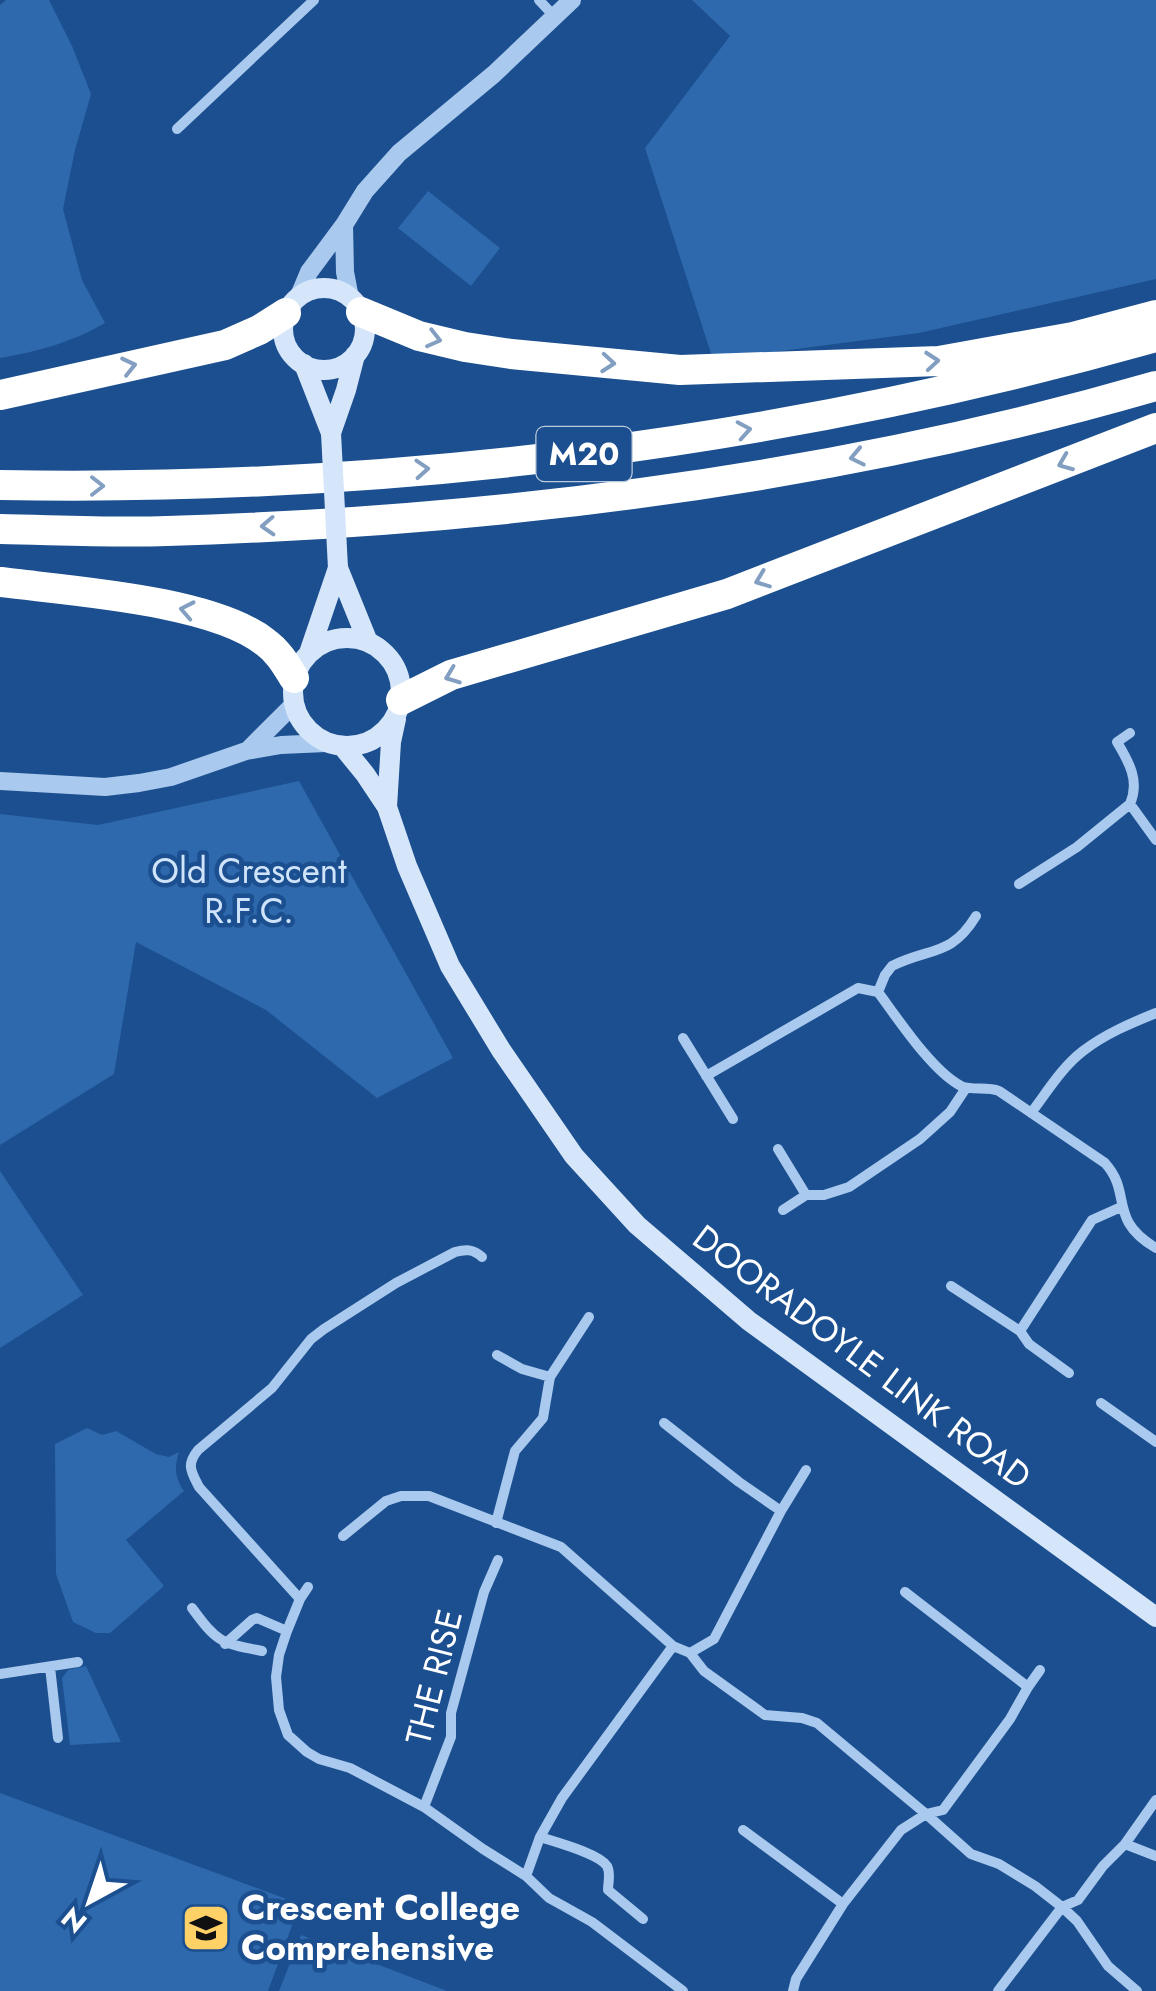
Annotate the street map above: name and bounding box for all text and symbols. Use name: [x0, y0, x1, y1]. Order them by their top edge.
one-way arrow: [425, 328, 442, 349]
one-way arrow: [925, 350, 941, 372]
one-way arrow: [600, 352, 616, 374]
one-way arrow: [120, 357, 137, 378]
one-way arrow: [736, 420, 753, 441]
road number: M20: [536, 427, 632, 481]
one-way arrow: [849, 446, 866, 467]
one-way arrow: [1058, 452, 1075, 472]
one-way arrow: [414, 459, 430, 481]
one-way arrow: [90, 475, 106, 497]
one-way arrow: [259, 516, 275, 537]
one-way arrow: [754, 569, 772, 589]
one-way arrow: [179, 601, 196, 622]
one-way arrow: [444, 664, 461, 685]
park label: Old Crescent R.F.C.: [151, 846, 347, 936]
street label: DOORADOYLE LINK ROAD: [682, 1213, 1042, 1501]
street label: THE RISE: [393, 1604, 475, 1750]
north arrow: [40, 1851, 140, 1951]
place label: Crescent College Comprehensive: [241, 1883, 520, 1973]
text: N: [53, 1897, 96, 1943]
school or university icon: Crescent College Comprehensive: [180, 1902, 232, 1954]

